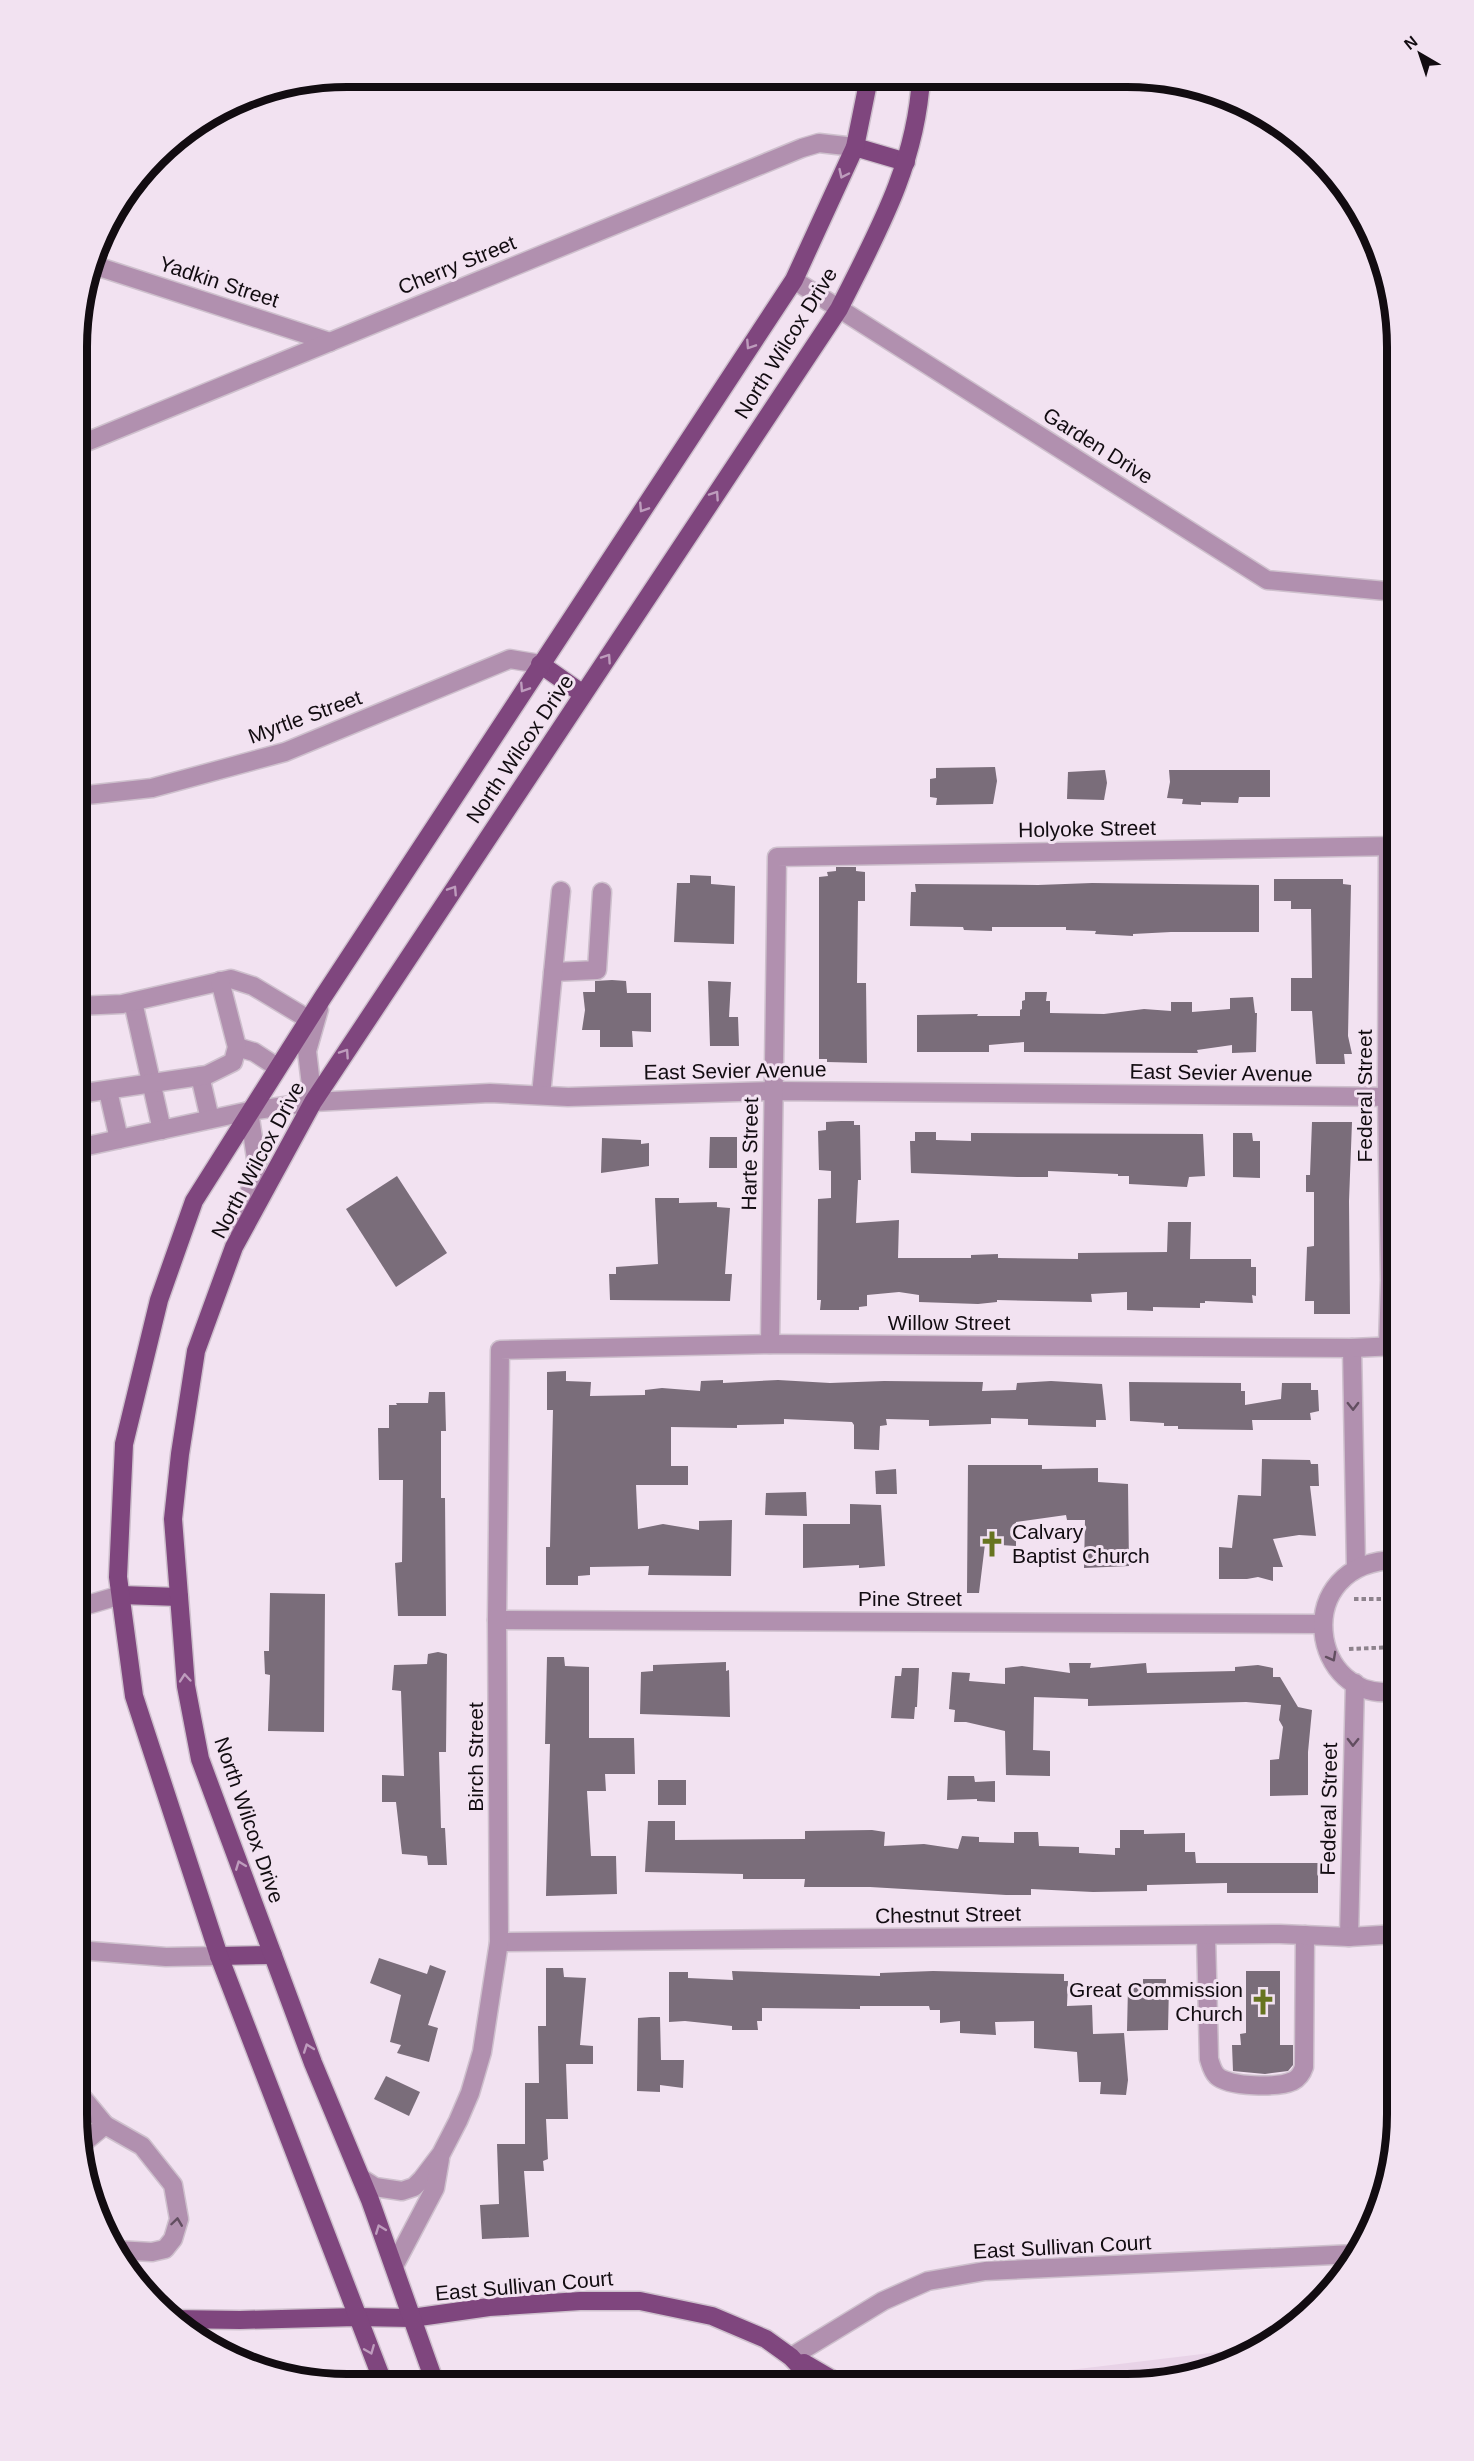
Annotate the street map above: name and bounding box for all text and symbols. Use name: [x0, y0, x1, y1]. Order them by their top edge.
north arrow: [1390, 24, 1450, 84]
text: N: [1401, 32, 1421, 53]
one-way arrow: [838, 168, 850, 179]
street label: Cherry Street: [395, 230, 519, 299]
street label: Yadkin Street: [156, 251, 282, 312]
street label: North Wilcox Drive: [730, 263, 841, 423]
one-way arrow: [747, 339, 758, 350]
street label: Garden Drive: [1039, 403, 1157, 488]
one-way arrow: [708, 491, 719, 502]
one-way arrow: [639, 501, 650, 512]
one-way arrow: [600, 653, 611, 664]
street label: North Wilcox Drive: [461, 670, 578, 827]
one-way arrow: [520, 682, 531, 693]
street label: Myrtle Street: [245, 685, 365, 748]
street label: Holyoke Street: [1018, 816, 1156, 841]
one-way arrow: [446, 886, 457, 897]
street label: Federal Street: [1353, 1029, 1376, 1163]
one-way arrow: [338, 1049, 349, 1060]
street label: East Sevier Avenue: [643, 1057, 827, 1084]
street label: East Sevier Avenue: [1129, 1059, 1313, 1086]
street label: North Wilcox Drive: [207, 1078, 309, 1242]
street label: Harte Street: [737, 1097, 762, 1211]
street label: Willow Street: [888, 1311, 1010, 1334]
one-way arrow: [1347, 1402, 1359, 1411]
place label: Calvary Baptist Church: [1012, 1520, 1150, 1567]
church icon: Calvary Baptist Church: [977, 1529, 1007, 1559]
street label: Pine Street: [858, 1587, 962, 1610]
one-way arrow: [1325, 1651, 1336, 1662]
one-way arrow: [179, 1674, 192, 1683]
street label: Birch Street: [464, 1702, 487, 1812]
street label: North Wilcox Drive: [210, 1734, 289, 1906]
one-way arrow: [1347, 1737, 1360, 1746]
street label: Federal Street: [1316, 1742, 1341, 1876]
one-way arrow: [234, 1860, 247, 1871]
street label: Chestnut Street: [875, 1902, 1021, 1927]
place label: Great Commission Church: [1069, 1978, 1243, 2025]
church icon: Great Commission Church: [1248, 1987, 1278, 2017]
one-way arrow: [302, 2043, 315, 2053]
one-way arrow: [170, 2217, 182, 2227]
one-way arrow: [375, 2224, 388, 2234]
street label: East Sullivan Court: [972, 2230, 1152, 2263]
street label: East Sullivan Court: [434, 2266, 614, 2305]
one-way arrow: [363, 2343, 375, 2354]

